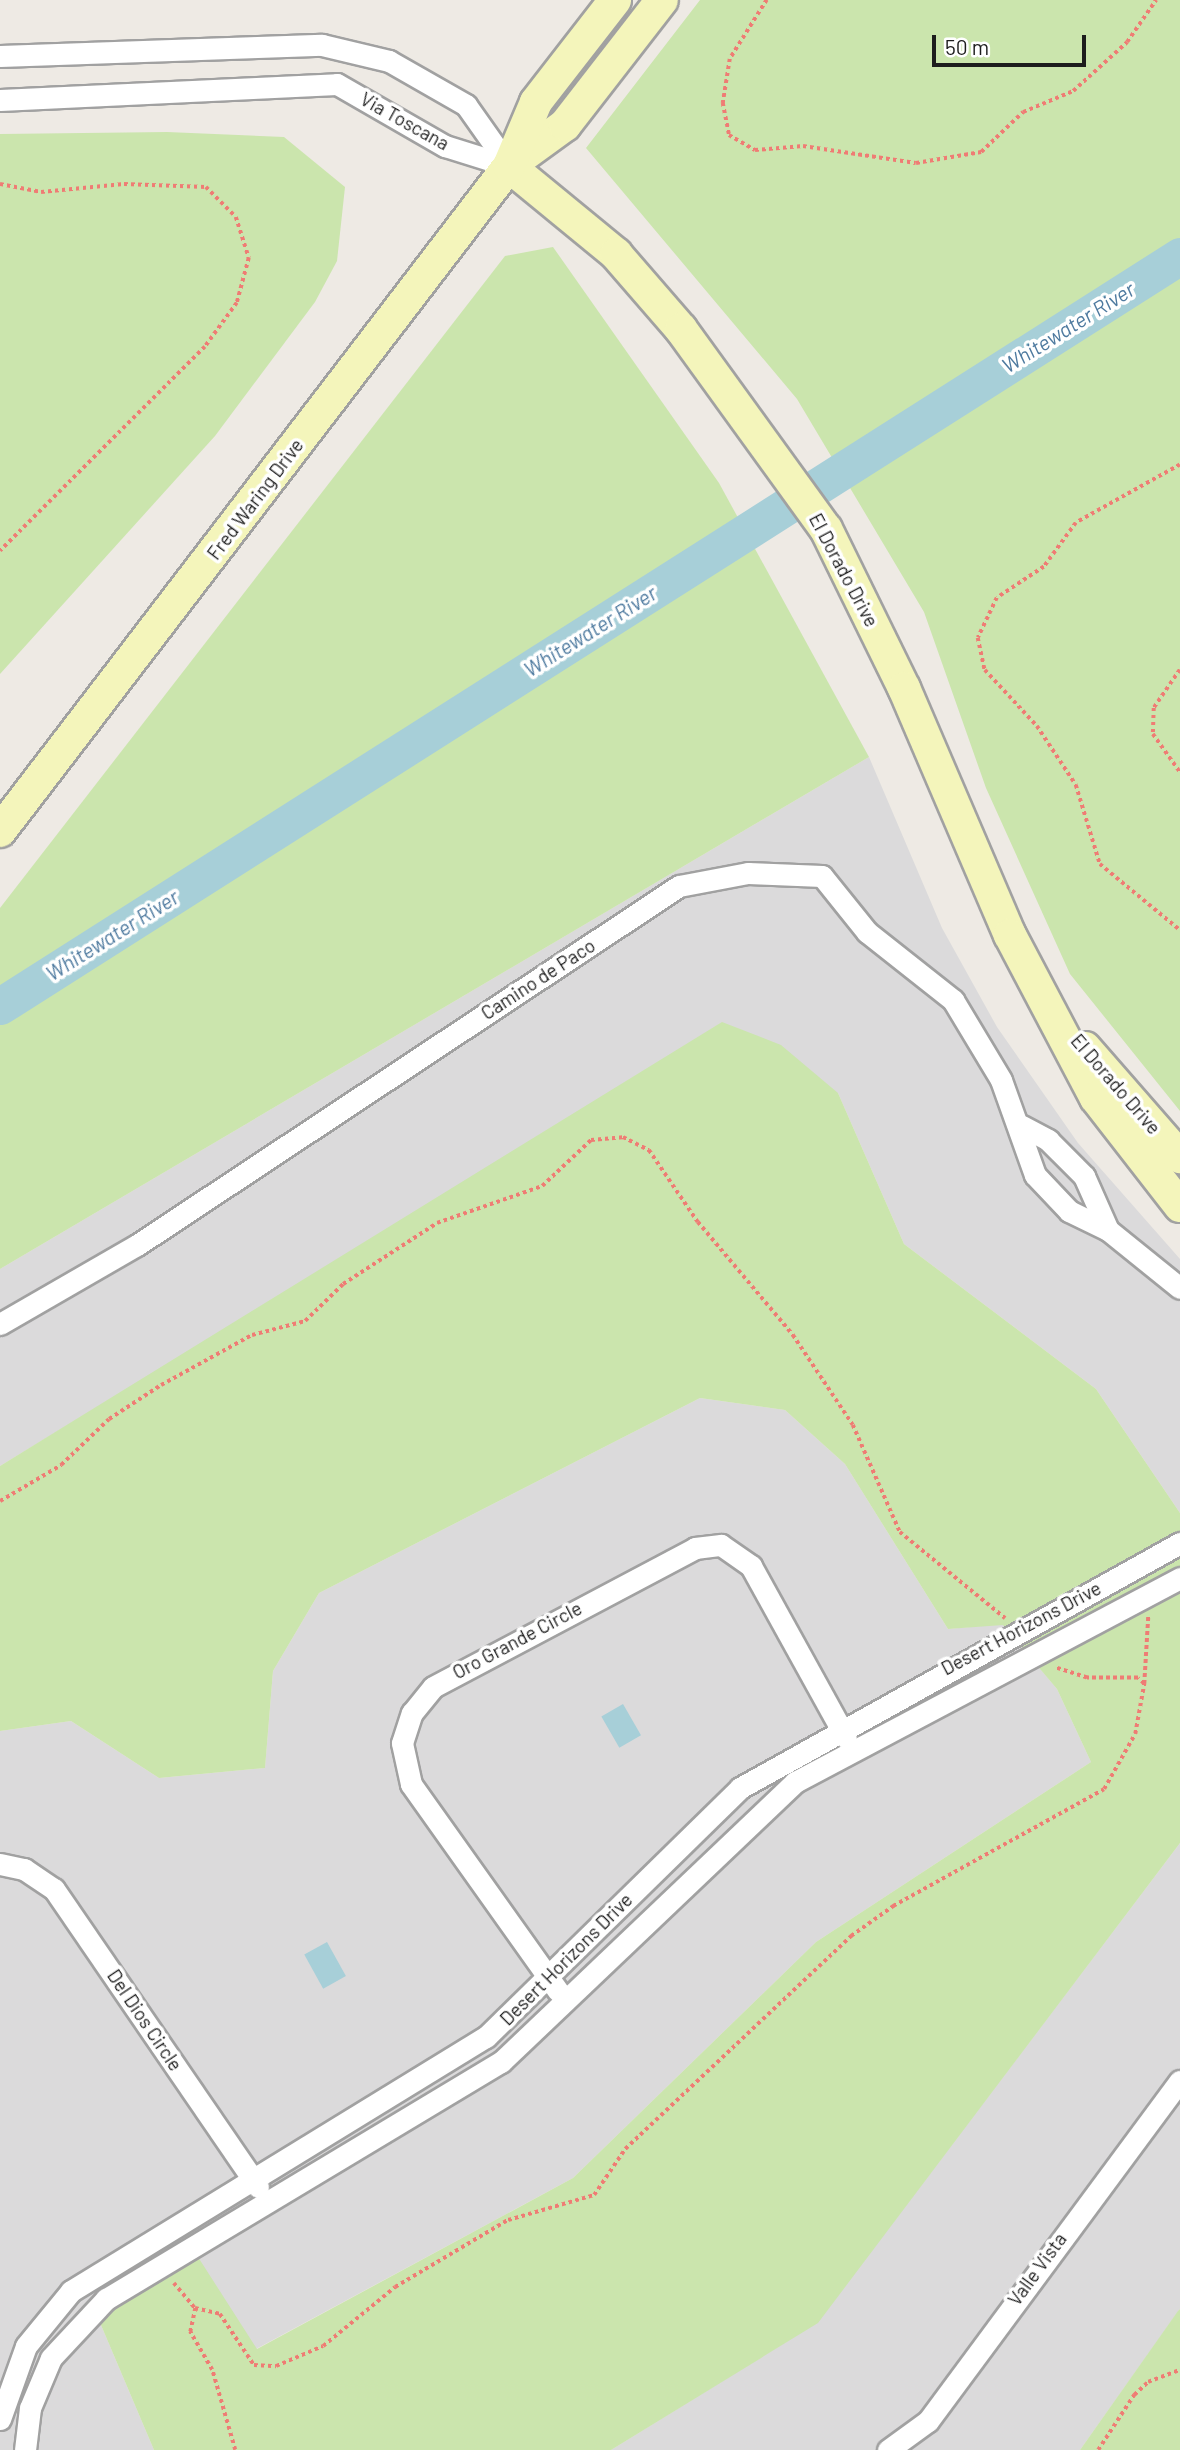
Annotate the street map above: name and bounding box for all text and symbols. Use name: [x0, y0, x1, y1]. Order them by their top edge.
scale bar: [935, 21, 1089, 65]
text: 50 m: [945, 34, 989, 59]
street label: Via Toscana: [357, 87, 453, 155]
water label: Whitewater River: [997, 276, 1139, 378]
street label: Fred Waring Drive: [202, 434, 308, 564]
street label: El Dorado Drive: [805, 509, 883, 631]
water label: Whitewater River: [519, 580, 661, 682]
water label: Whitewater River: [41, 884, 183, 986]
street label: Camino de Paco: [477, 934, 599, 1024]
street label: El Dorado Drive: [1066, 1029, 1166, 1139]
street label: Desert Horizons Drive: [937, 1576, 1105, 1680]
street label: Oro Grande Circle: [449, 1596, 585, 1684]
street label: Desert Horizons Drive: [495, 1888, 637, 2030]
street label: Del Dios Circle: [103, 1965, 187, 2075]
street label: Valle Vista: [1003, 2228, 1071, 2310]

